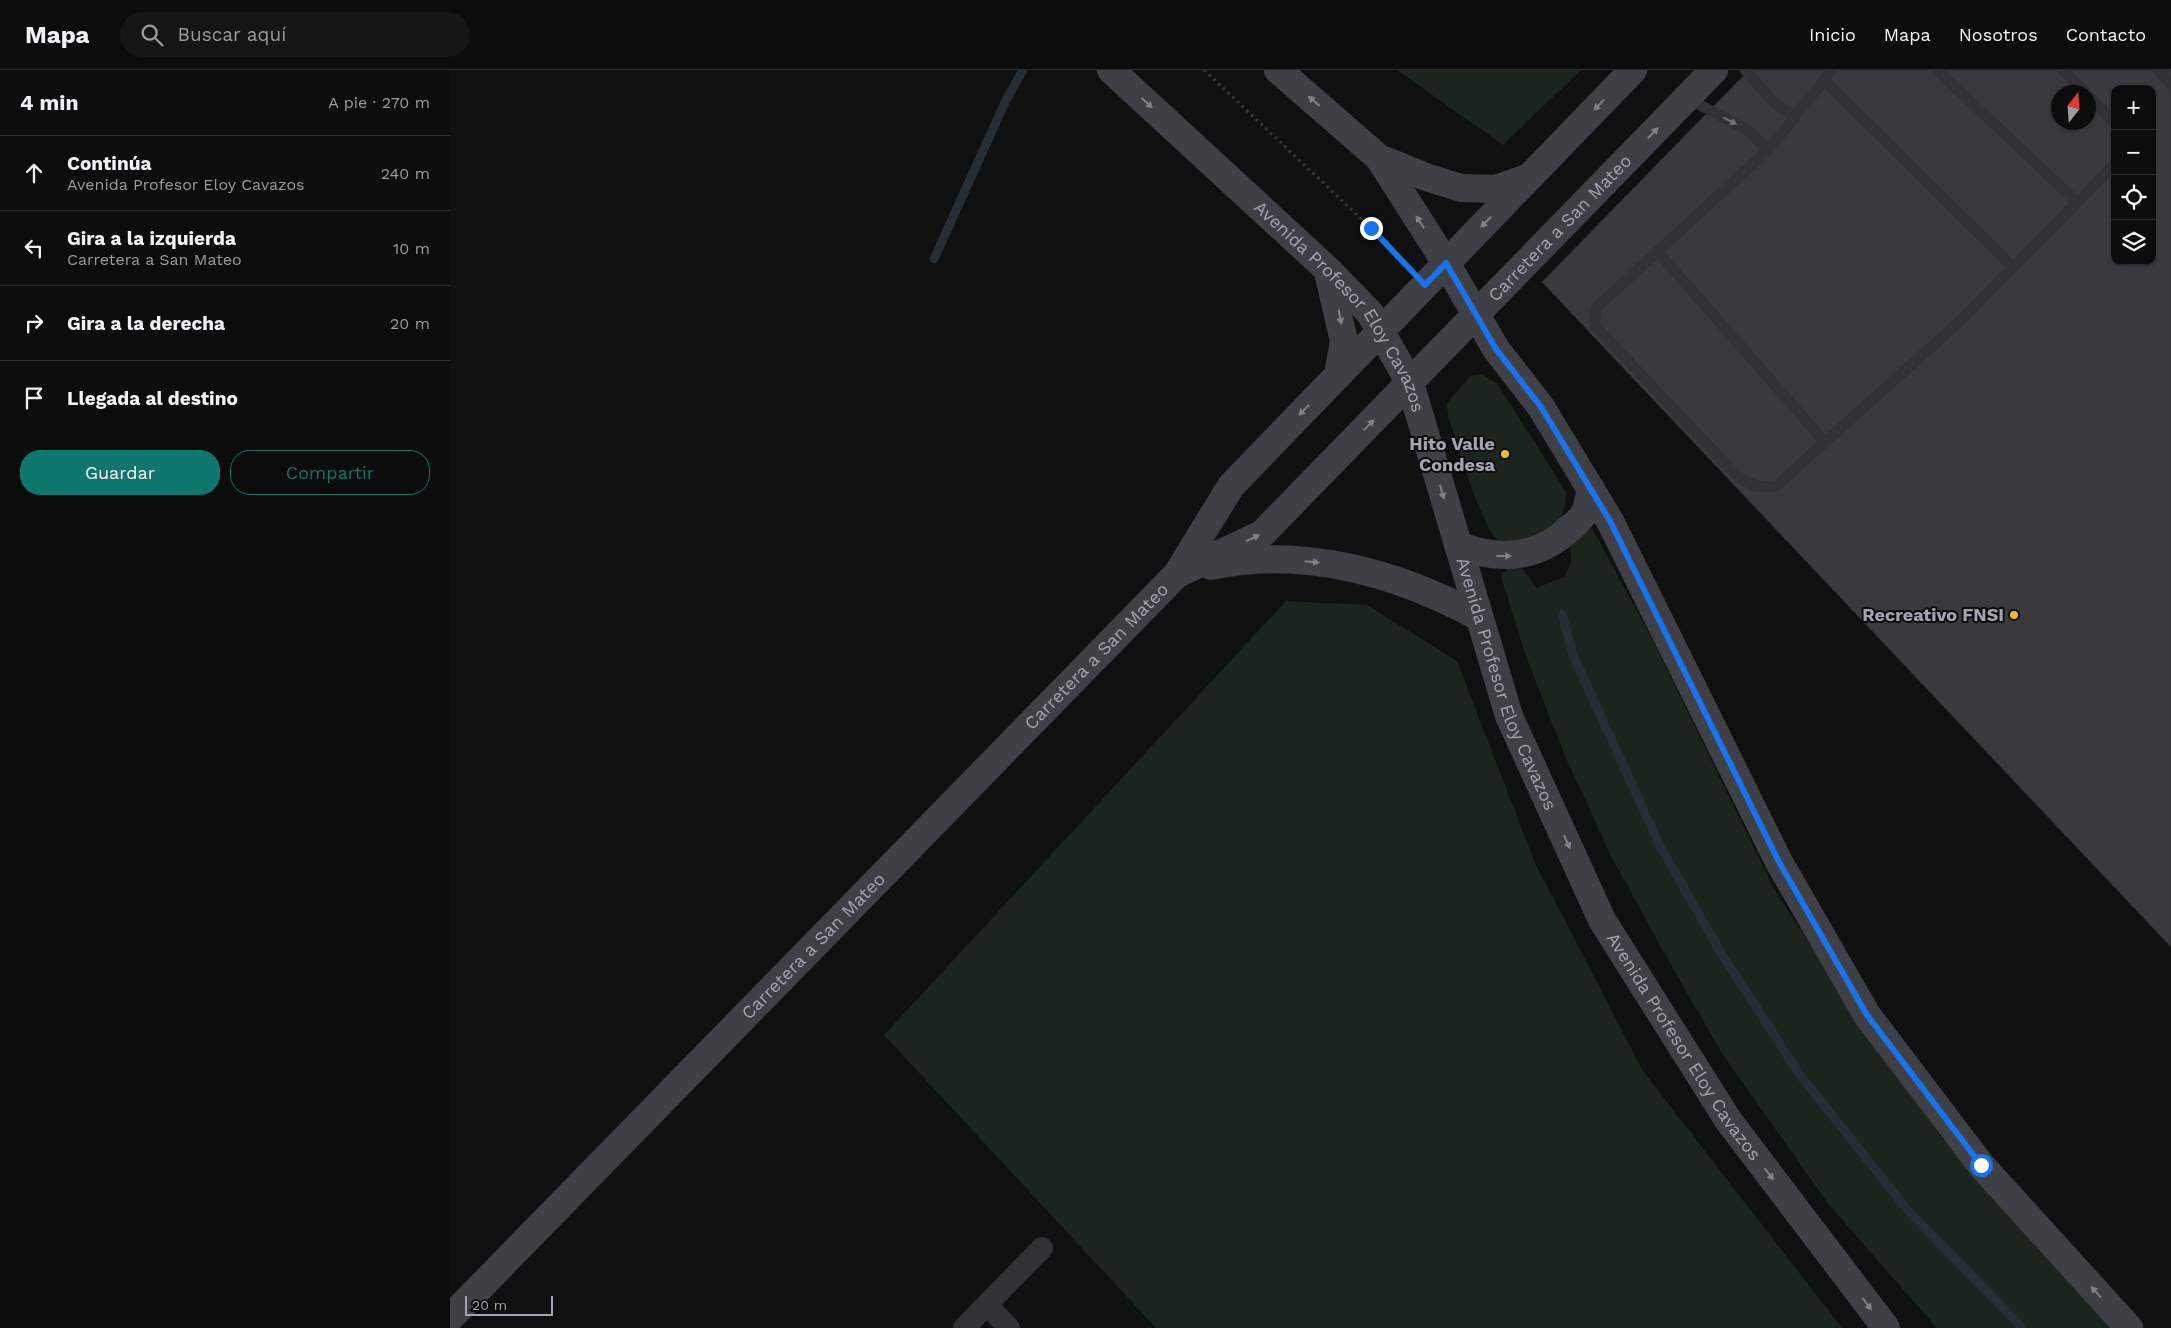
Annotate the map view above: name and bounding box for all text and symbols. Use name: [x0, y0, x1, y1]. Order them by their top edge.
search box: [120, 12, 470, 57]
text: Mapa: [25, 21, 90, 49]
icon: search: [138, 21, 166, 49]
text: Buscar aquí: [178, 23, 286, 46]
text: Inicio: [1809, 24, 1856, 45]
text: Mapa: [1884, 24, 1931, 45]
text: Nosotros: [1959, 24, 2038, 45]
text: Contacto: [2066, 24, 2146, 45]
north arrow: [2051, 85, 2096, 130]
map controls: [2111, 85, 2156, 265]
button: +: [2111, 85, 2156, 130]
text: 4 min: [20, 90, 78, 115]
text: A pie · 270 m: [328, 93, 430, 112]
one-way arrow: [1308, 95, 1320, 107]
one-way arrow: [1141, 97, 1153, 109]
one-way arrow: [1593, 99, 1605, 111]
one-way arrow: [1723, 117, 1737, 125]
one-way arrow: [1647, 127, 1659, 139]
button: −: [2111, 130, 2156, 175]
street label: Carretera a San Mateo: [1483, 150, 1636, 306]
text: Continúa: [67, 152, 151, 175]
icon: ahead: [20, 159, 48, 187]
text: 240 m: [381, 164, 430, 183]
text: Avenida Profesor Eloy Cavazos: [67, 175, 305, 194]
button: locate: [2111, 175, 2156, 220]
street label: Avenida Profesor Eloy Cavazos: [1250, 196, 1429, 414]
one-way arrow: [1415, 215, 1425, 228]
one-way arrow: [1480, 216, 1492, 228]
route end: [1360, 217, 1383, 240]
button: layers: [2111, 220, 2156, 265]
text: Gira a la izquierda: [67, 227, 236, 250]
icon: left: [20, 234, 48, 262]
text: 10 m: [393, 239, 430, 258]
text: Carretera a San Mateo: [67, 250, 242, 269]
icon: right: [20, 309, 48, 337]
one-way arrow: [1336, 310, 1344, 325]
text: Gira a la derecha: [67, 312, 225, 335]
text: 20 m: [390, 314, 430, 333]
icon: arrive: [20, 384, 48, 412]
text: Llegada al destino: [67, 387, 238, 410]
one-way arrow: [1298, 404, 1310, 416]
one-way arrow: [1363, 419, 1375, 431]
place label: Hito Valle Condesa: [1409, 433, 1496, 475]
marker: Hito Valle Condesa: [1499, 448, 1511, 460]
button: Guardar: [20, 450, 220, 495]
button: Compartir: [230, 450, 430, 495]
one-way arrow: [1438, 484, 1446, 499]
one-way arrow: [1246, 534, 1260, 542]
one-way arrow: [1497, 552, 1513, 560]
street label: Avenida Profesor Eloy Cavazos: [1452, 555, 1562, 813]
one-way arrow: [1305, 559, 1321, 567]
street label: Carretera a San Mateo: [1020, 578, 1172, 734]
place label: Recreativo FNSI: [1862, 604, 2004, 625]
marker: Recreativo FNSI: [2008, 609, 2020, 621]
one-way arrow: [1563, 835, 1571, 849]
street label: Carretera a San Mateo: [737, 868, 889, 1023]
street label: Avenida Profesor Eloy Cavazos: [1603, 928, 1766, 1164]
route start: [1970, 1154, 1993, 1177]
one-way arrow: [1764, 1167, 1774, 1181]
one-way arrow: [2090, 1286, 2102, 1298]
scale bar: [465, 1293, 552, 1316]
text: 20 m: [472, 1297, 507, 1313]
one-way arrow: [1861, 1297, 1872, 1310]

